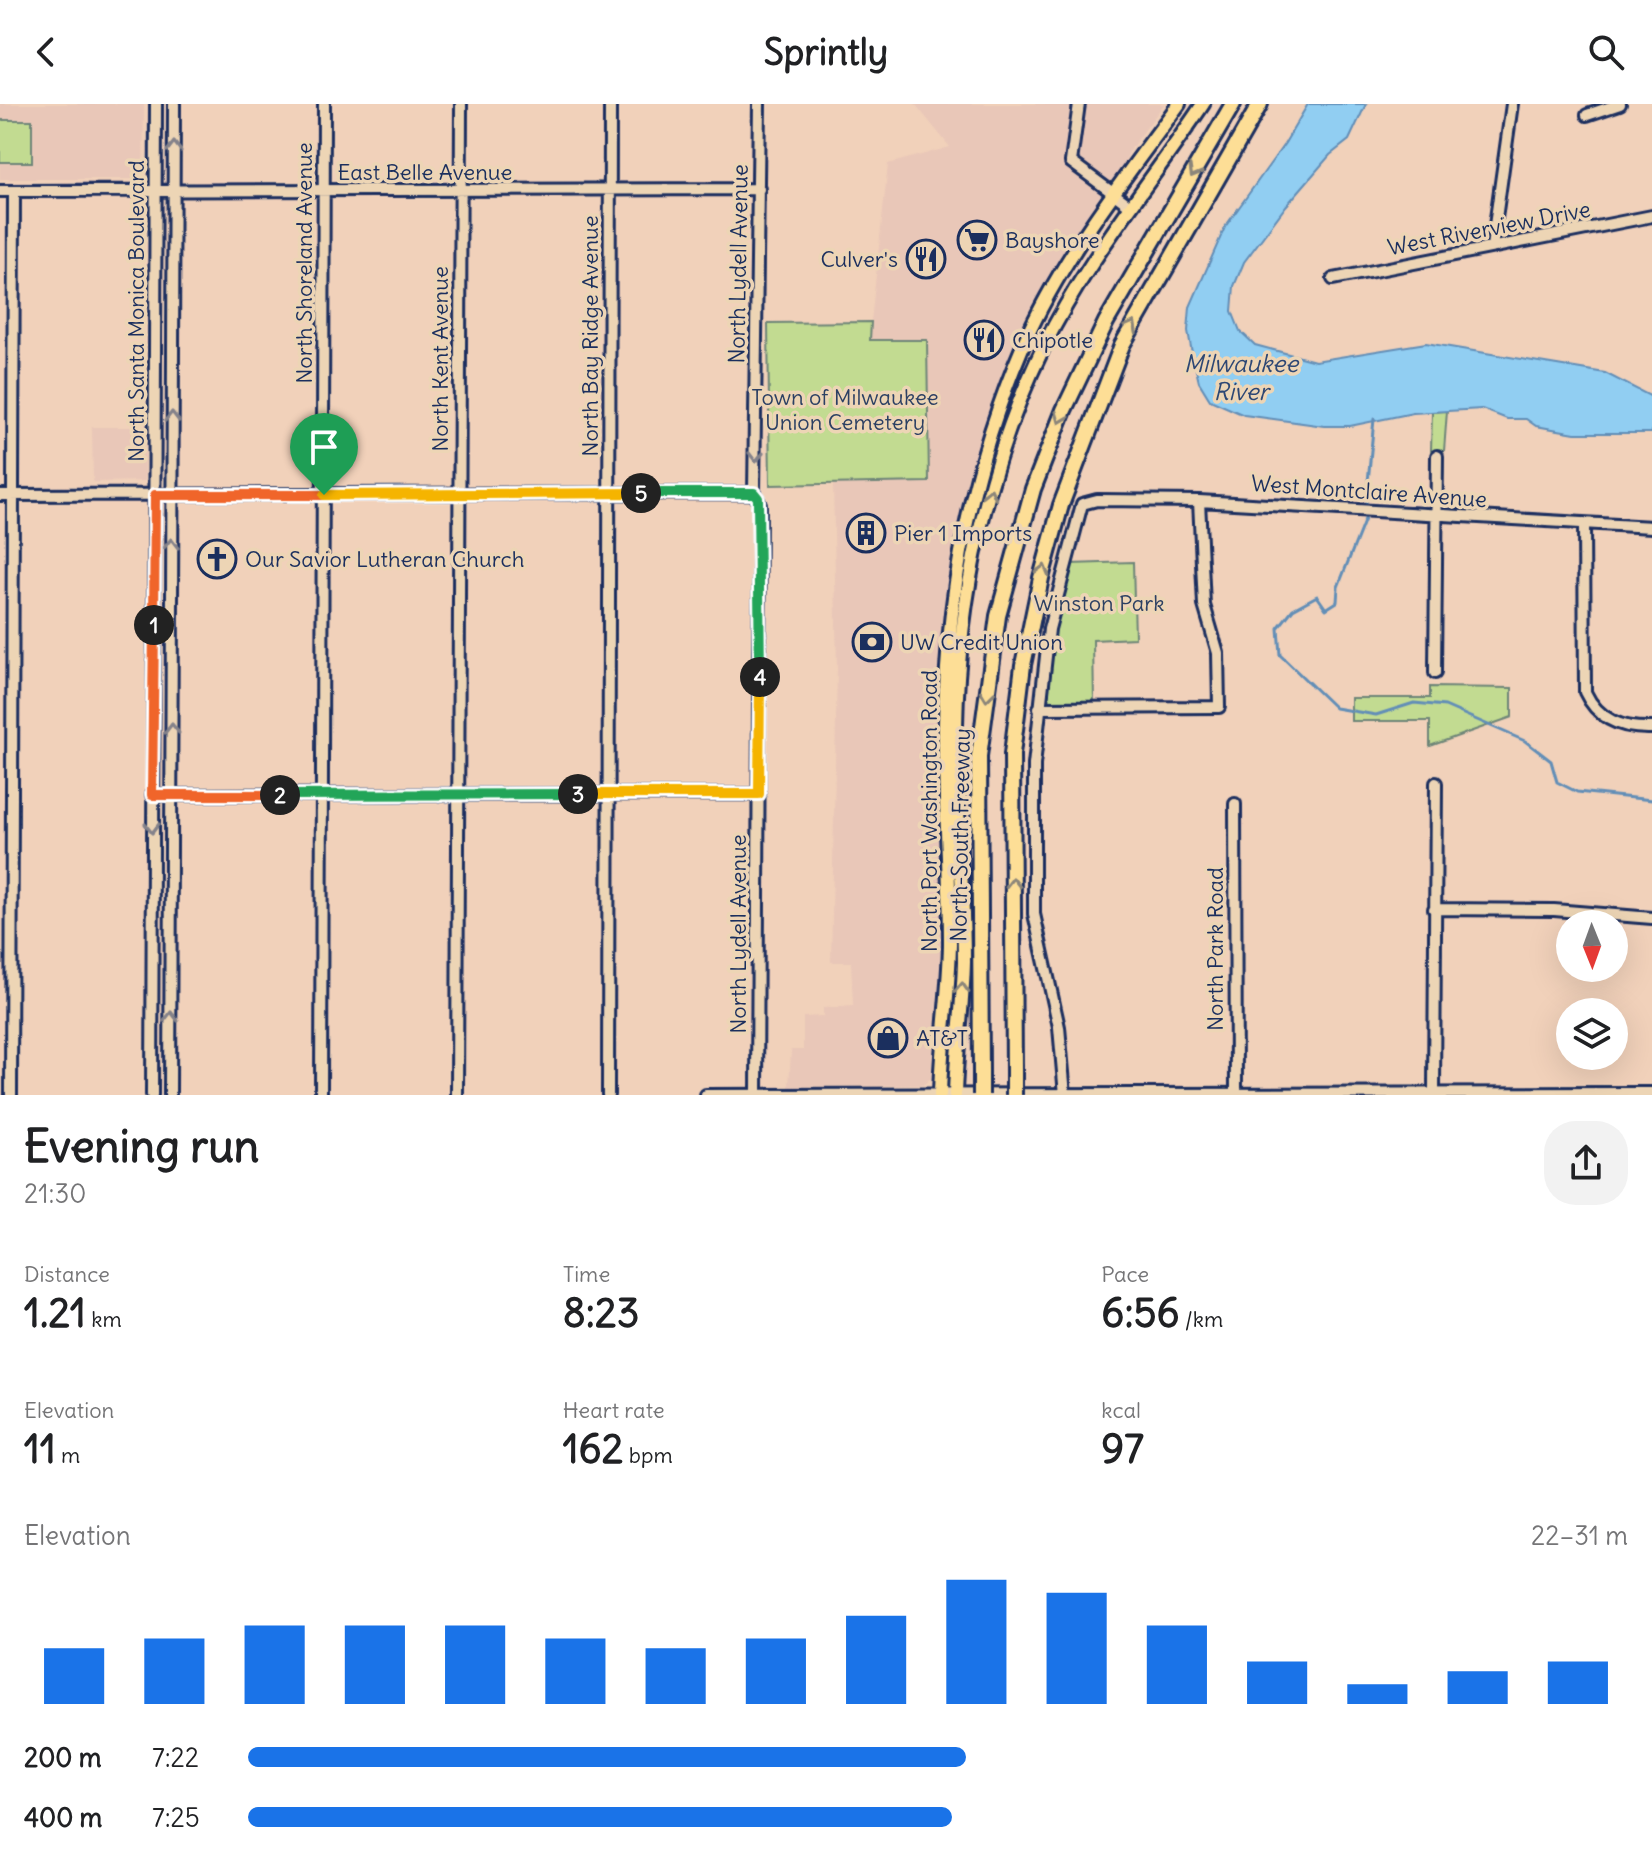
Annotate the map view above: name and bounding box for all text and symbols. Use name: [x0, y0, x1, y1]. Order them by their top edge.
icon: back: [24, 30, 68, 74]
text: Sprintly: [764, 30, 888, 75]
icon: search: [1584, 30, 1628, 74]
one-way arrow: [165, 140, 183, 153]
street label: North Shoreland Avenue: [290, 142, 318, 384]
street label: East Belle Avenue: [338, 158, 512, 186]
street label: North Santa Monica Boulevard: [122, 160, 150, 462]
one-way arrow: [1188, 163, 1204, 178]
street label: North Lydell Avenue: [722, 164, 754, 364]
street label: West Riverview Drive: [1385, 195, 1593, 261]
street label: North Bay Ridge Avenue: [576, 215, 604, 457]
supermarket icon: Bayshore: [956, 219, 998, 261]
place label: Bayshore: [1005, 226, 1100, 254]
restaurant icon: Culver's: [905, 238, 947, 280]
place label: Culver's: [820, 245, 898, 273]
street label: North Kent Avenue: [426, 266, 454, 452]
restaurant icon: Chipotle: [963, 319, 1005, 361]
one-way arrow: [1123, 320, 1138, 334]
place label: Chipotle: [1012, 326, 1093, 354]
water label: Milwaukee River: [1184, 348, 1300, 406]
park label: Town of Milwaukee Union Cemetery: [751, 383, 939, 436]
one-way arrow: [163, 410, 181, 423]
one-way arrow: [1054, 410, 1070, 424]
pin: [290, 413, 358, 495]
icon: arrive: [302, 425, 346, 469]
one-way arrow: [747, 451, 765, 464]
street label: West Montclaire Avenue: [1250, 469, 1488, 513]
pin: 5: [621, 473, 661, 513]
text: 5: [635, 479, 647, 507]
one-way arrow: [981, 488, 998, 502]
building icon: Pier 1 Imports: [845, 512, 887, 554]
place label: Pier 1 Imports: [894, 519, 1032, 547]
one-way arrow: [162, 537, 180, 550]
church icon: Our Savior Lutheran Church: [196, 538, 238, 580]
place label: Our Savior Lutheran Church: [245, 545, 524, 573]
one-way arrow: [1034, 563, 1051, 577]
park label: Winston Park: [1034, 589, 1164, 617]
pin: 1: [134, 605, 174, 645]
text: 1: [150, 611, 158, 639]
bank icon: UW Credit Union: [851, 621, 893, 663]
place label: UW Credit Union: [900, 628, 1063, 656]
pin: 4: [740, 657, 780, 697]
text: 4: [754, 663, 766, 691]
street label: North Port Washington Road: [915, 670, 943, 952]
one-way arrow: [979, 689, 996, 702]
one-way arrow: [163, 722, 181, 735]
street label: North-South Freeway: [944, 728, 976, 942]
pin: 3: [558, 774, 598, 814]
pin: 2: [260, 775, 300, 815]
text: 3: [572, 780, 584, 808]
text: 2: [274, 781, 286, 809]
one-way arrow: [143, 822, 161, 835]
street label: North Lydell Avenue: [724, 834, 752, 1034]
street label: North Park Road: [1201, 867, 1229, 1031]
one-way arrow: [1004, 876, 1022, 889]
north arrow: [1556, 910, 1628, 982]
map controls: [1556, 910, 1628, 1070]
one-way arrow: [954, 981, 971, 994]
button: layers: [1556, 998, 1628, 1070]
one-way arrow: [162, 1010, 180, 1023]
shop icon: AT&T: [867, 1017, 909, 1059]
place label: AT&T: [916, 1024, 968, 1052]
text: Evening run: [24, 1119, 259, 1174]
button: share: [1544, 1121, 1628, 1205]
text: 21:30: [24, 1177, 86, 1210]
text: Distance: [24, 1260, 110, 1288]
text: Time: [563, 1260, 610, 1288]
text: Pace: [1101, 1260, 1149, 1288]
text: 1.21: [24, 1288, 86, 1338]
text: 8:23: [563, 1288, 639, 1338]
text: 6:56: [1101, 1288, 1180, 1338]
text: km: [86, 1305, 122, 1333]
text: /km: [1180, 1305, 1223, 1333]
text: Elevation: [24, 1396, 114, 1424]
text: Heart rate: [563, 1396, 665, 1424]
text: kcal: [1101, 1396, 1141, 1424]
text: 11: [24, 1424, 56, 1474]
text: 162: [563, 1424, 624, 1474]
text: 97: [1101, 1424, 1144, 1474]
text: m: [56, 1441, 80, 1469]
text: bpm: [624, 1441, 673, 1469]
text: Elevation: [24, 1519, 131, 1552]
text: 22–31 m: [1531, 1519, 1628, 1552]
text: 200 m: [24, 1741, 101, 1774]
text: 7:22: [152, 1741, 199, 1774]
text: 400 m: [24, 1801, 102, 1834]
text: 7:25: [152, 1801, 200, 1834]

